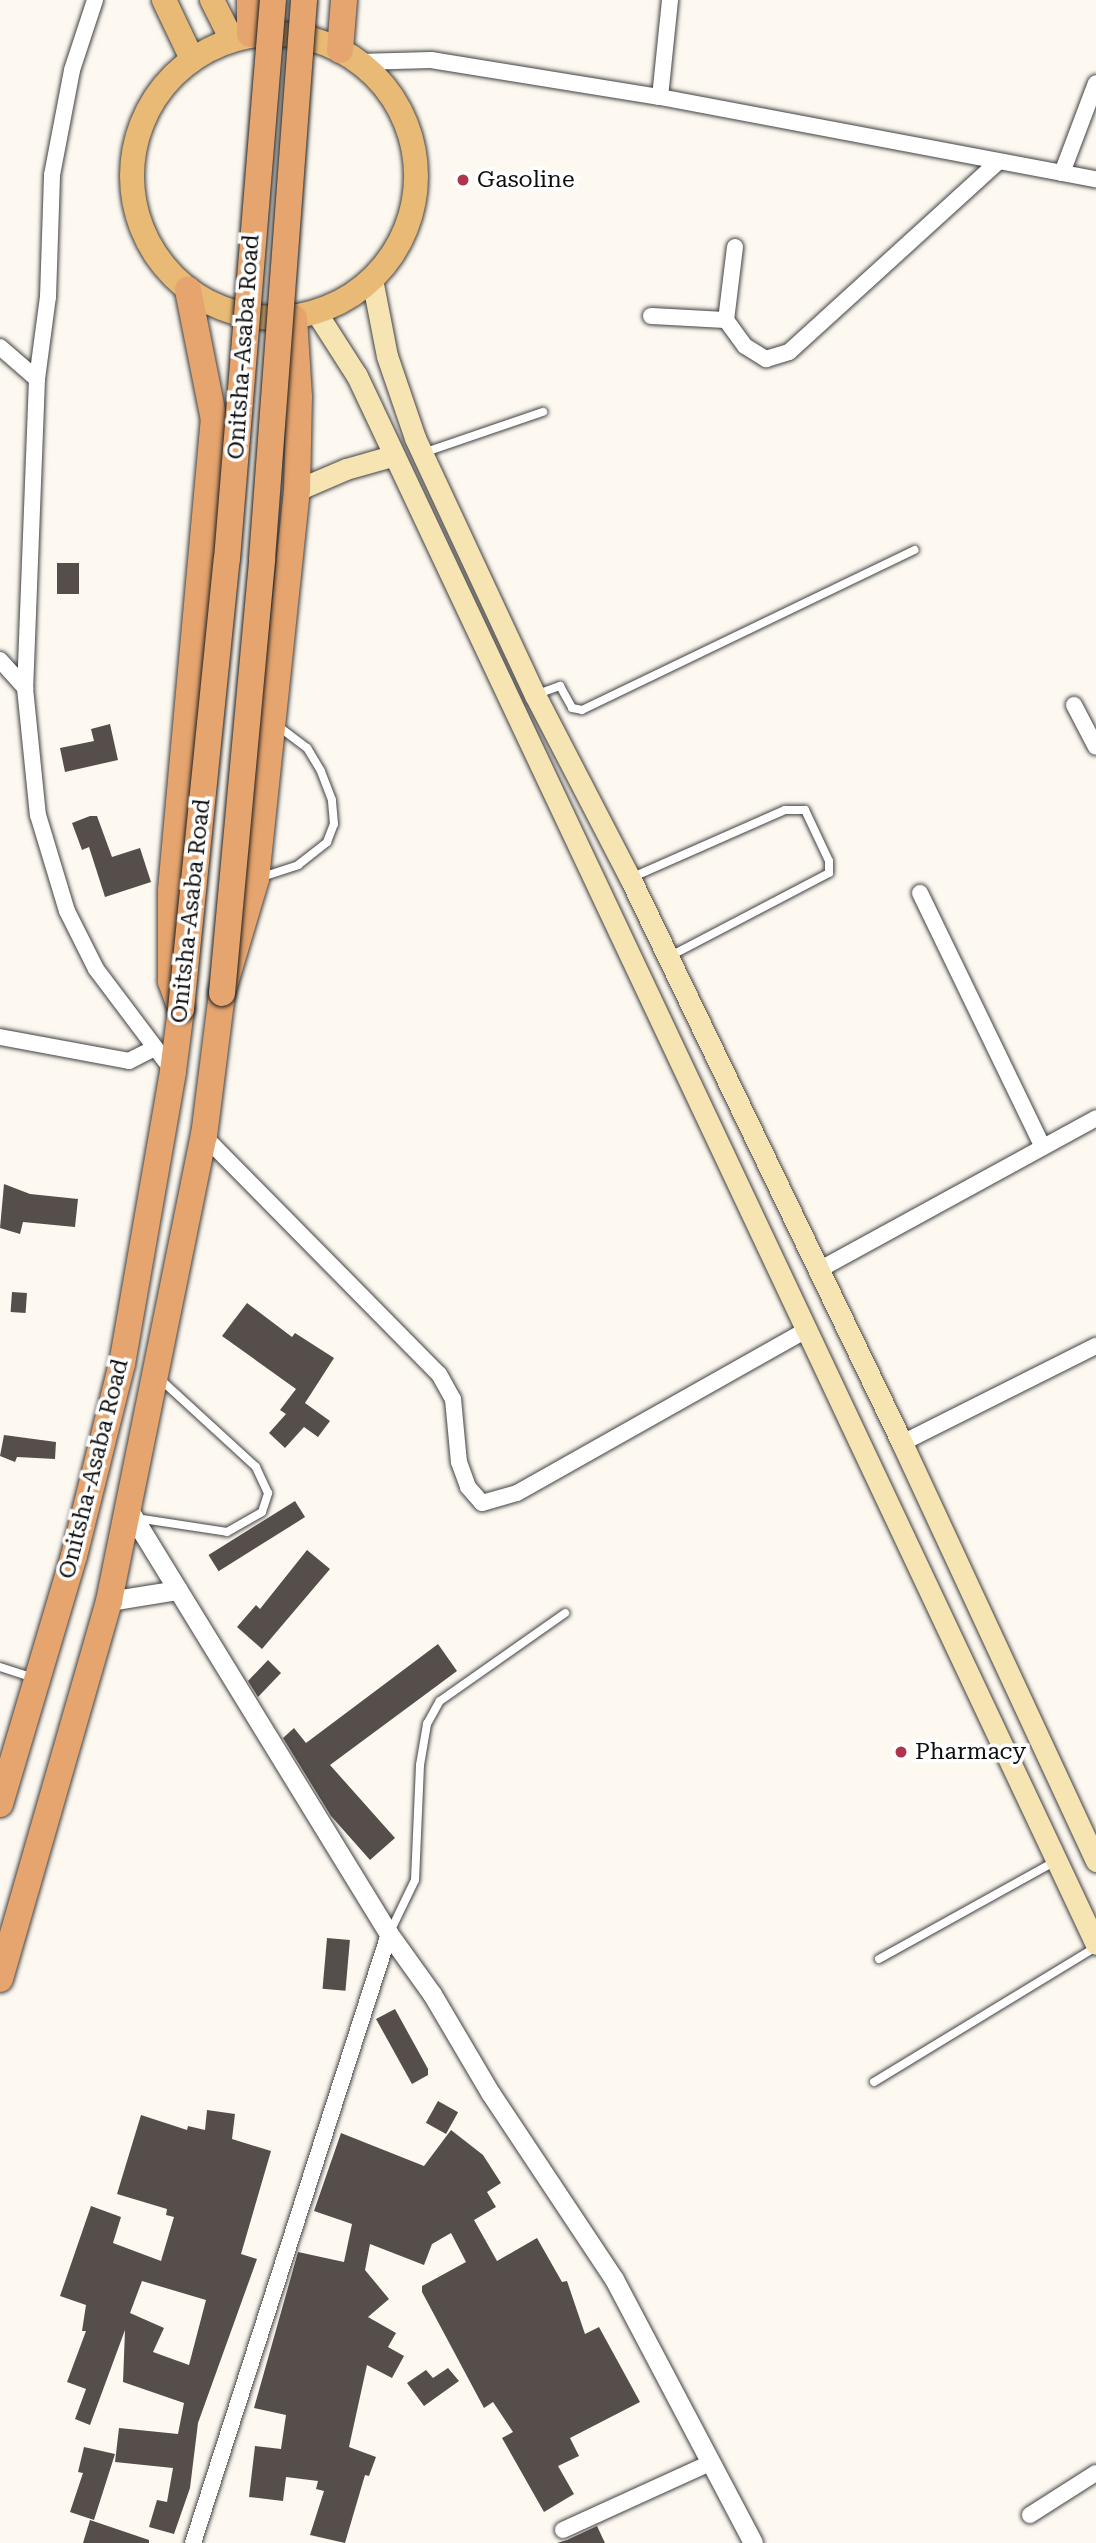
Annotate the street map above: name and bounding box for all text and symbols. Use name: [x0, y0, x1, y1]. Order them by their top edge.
place label: Gasoline: [477, 166, 575, 194]
marker: Gasoline: [455, 172, 471, 188]
street label: Onitsha-Asaba Road: [222, 234, 266, 460]
street label: Onitsha-Asaba Road: [165, 797, 217, 1025]
street label: Onitsha-Asaba Road: [53, 1356, 135, 1582]
place label: Pharmacy: [915, 1738, 1026, 1766]
marker: Pharmacy: [893, 1744, 909, 1760]

